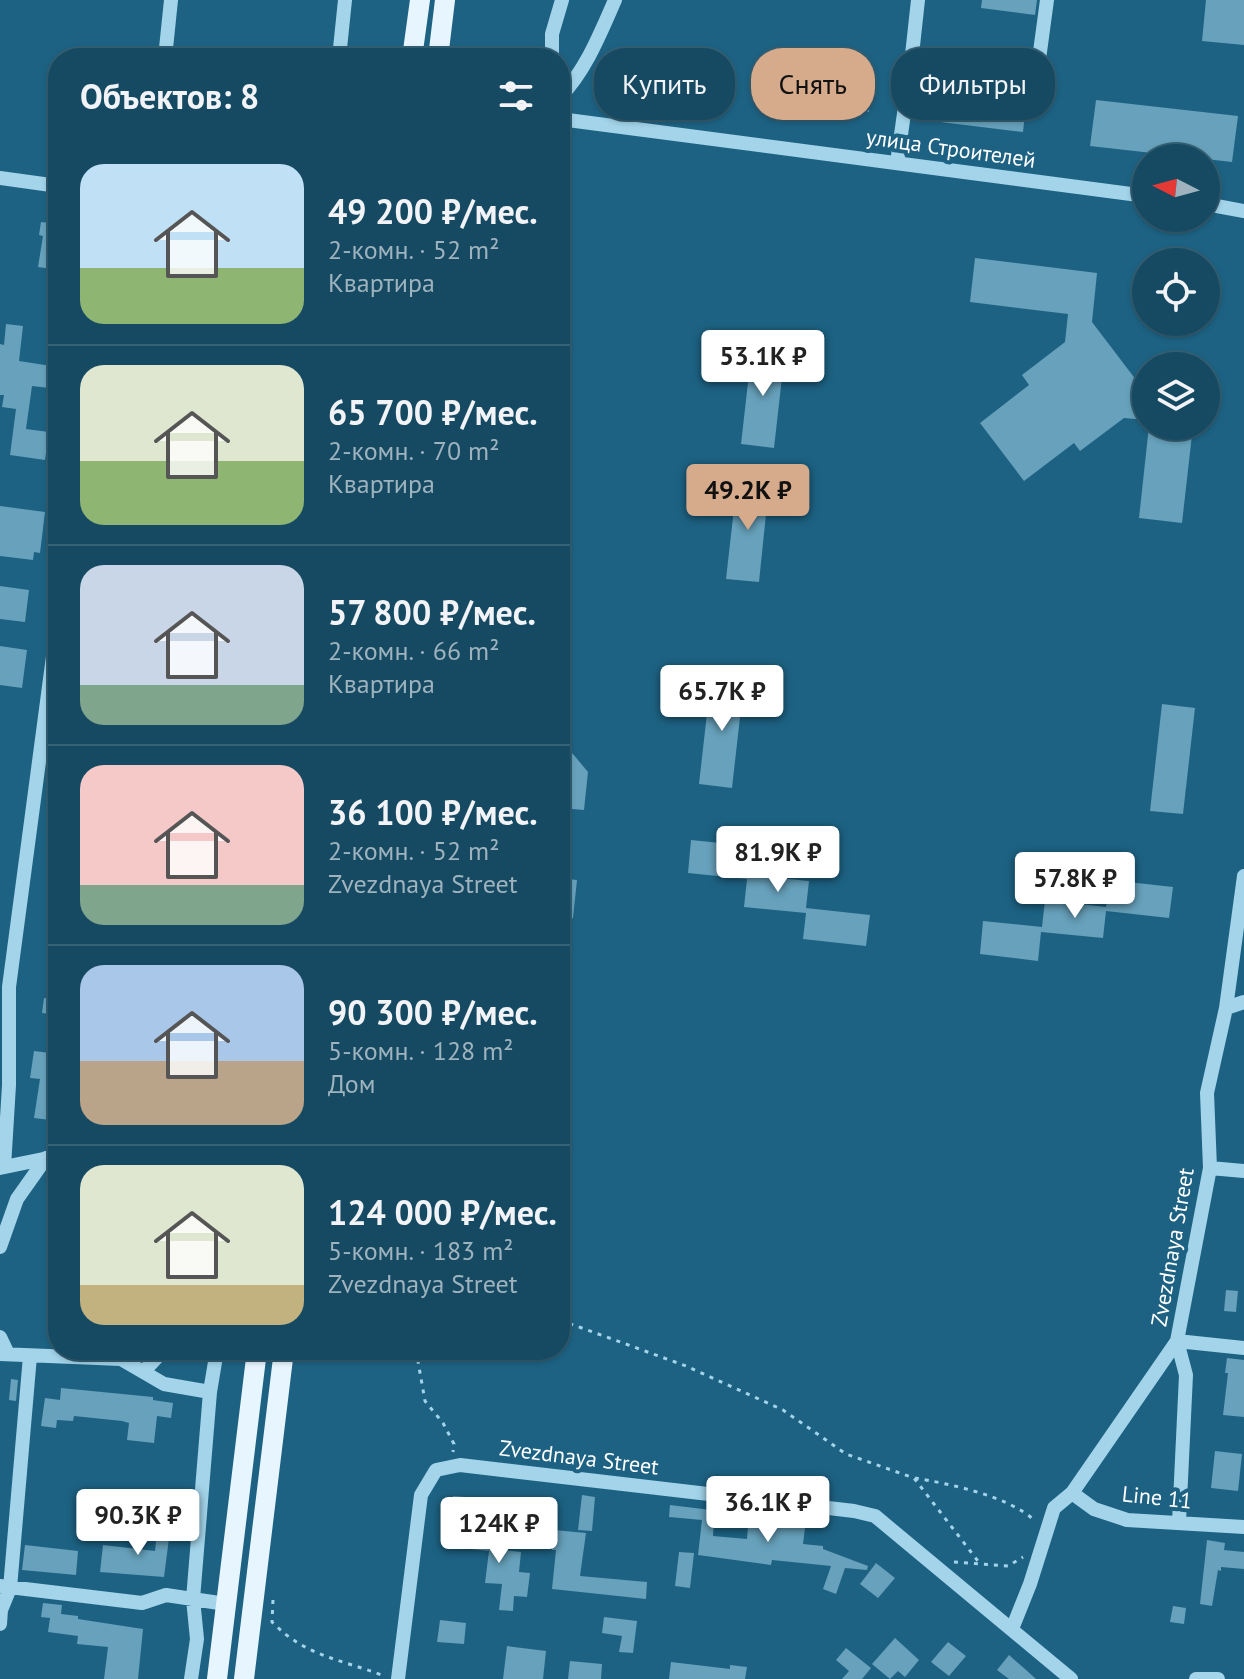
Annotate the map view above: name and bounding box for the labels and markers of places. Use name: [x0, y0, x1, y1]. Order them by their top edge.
pin: 53.1K ₽: [689, 330, 837, 398]
pin: 49.2K ₽: [674, 464, 822, 532]
pin: 65.7K ₽: [648, 665, 796, 733]
pin: 81.9K ₽: [704, 826, 852, 894]
pin: 57.8K ₽: [1001, 852, 1149, 920]
pin: 36.1K ₽: [694, 1476, 842, 1544]
pin: 90.3K ₽: [64, 1489, 212, 1557]
pin: 124K ₽: [434, 1497, 564, 1565]

